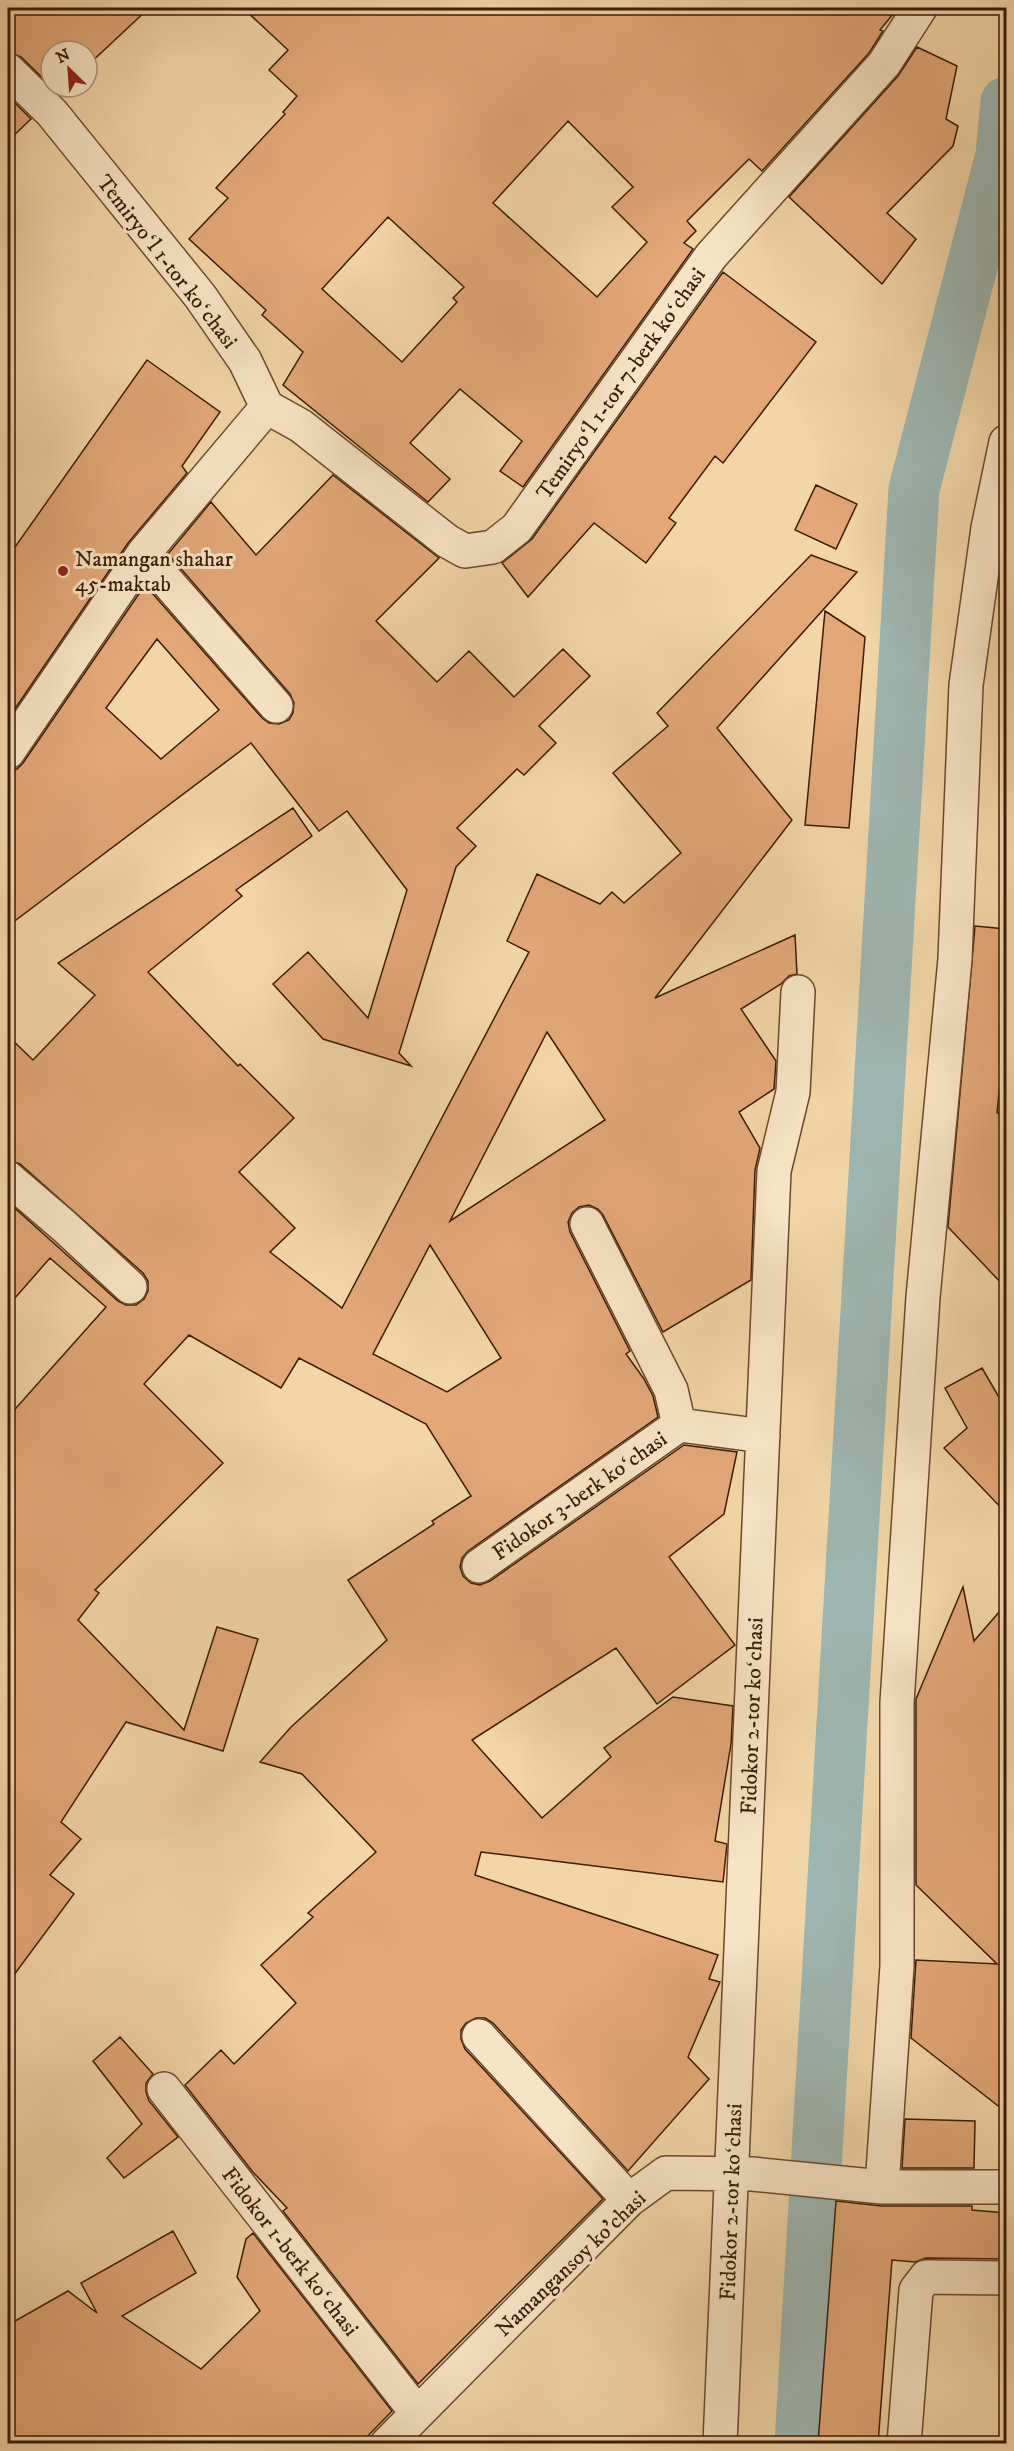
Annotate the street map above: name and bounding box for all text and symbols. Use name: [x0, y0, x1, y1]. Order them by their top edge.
north arrow: [39, 39, 99, 99]
text: N: [53, 44, 73, 68]
street label: Temiryoʻl 1-tor koʻchasi: [91, 170, 243, 354]
street label: Temiryoʻl 1-tor 7-berk koʻchasi: [531, 263, 712, 505]
place label: Namangan shahar 45-maktab: [75, 546, 234, 598]
marker: Namangan shahar 45-maktab: [56, 564, 70, 578]
street label: Fidokor 3-berk koʻchasi: [487, 1426, 673, 1567]
street label: Fidokor 2-tor koʻchasi: [736, 1617, 769, 1815]
street label: Fidokor 2-tor koʻchasi: [715, 2103, 748, 2301]
street label: Fidokor 1-berk koʻchasi: [215, 2162, 364, 2342]
street label: Namangansoy ko'chasi: [490, 2185, 652, 2343]

